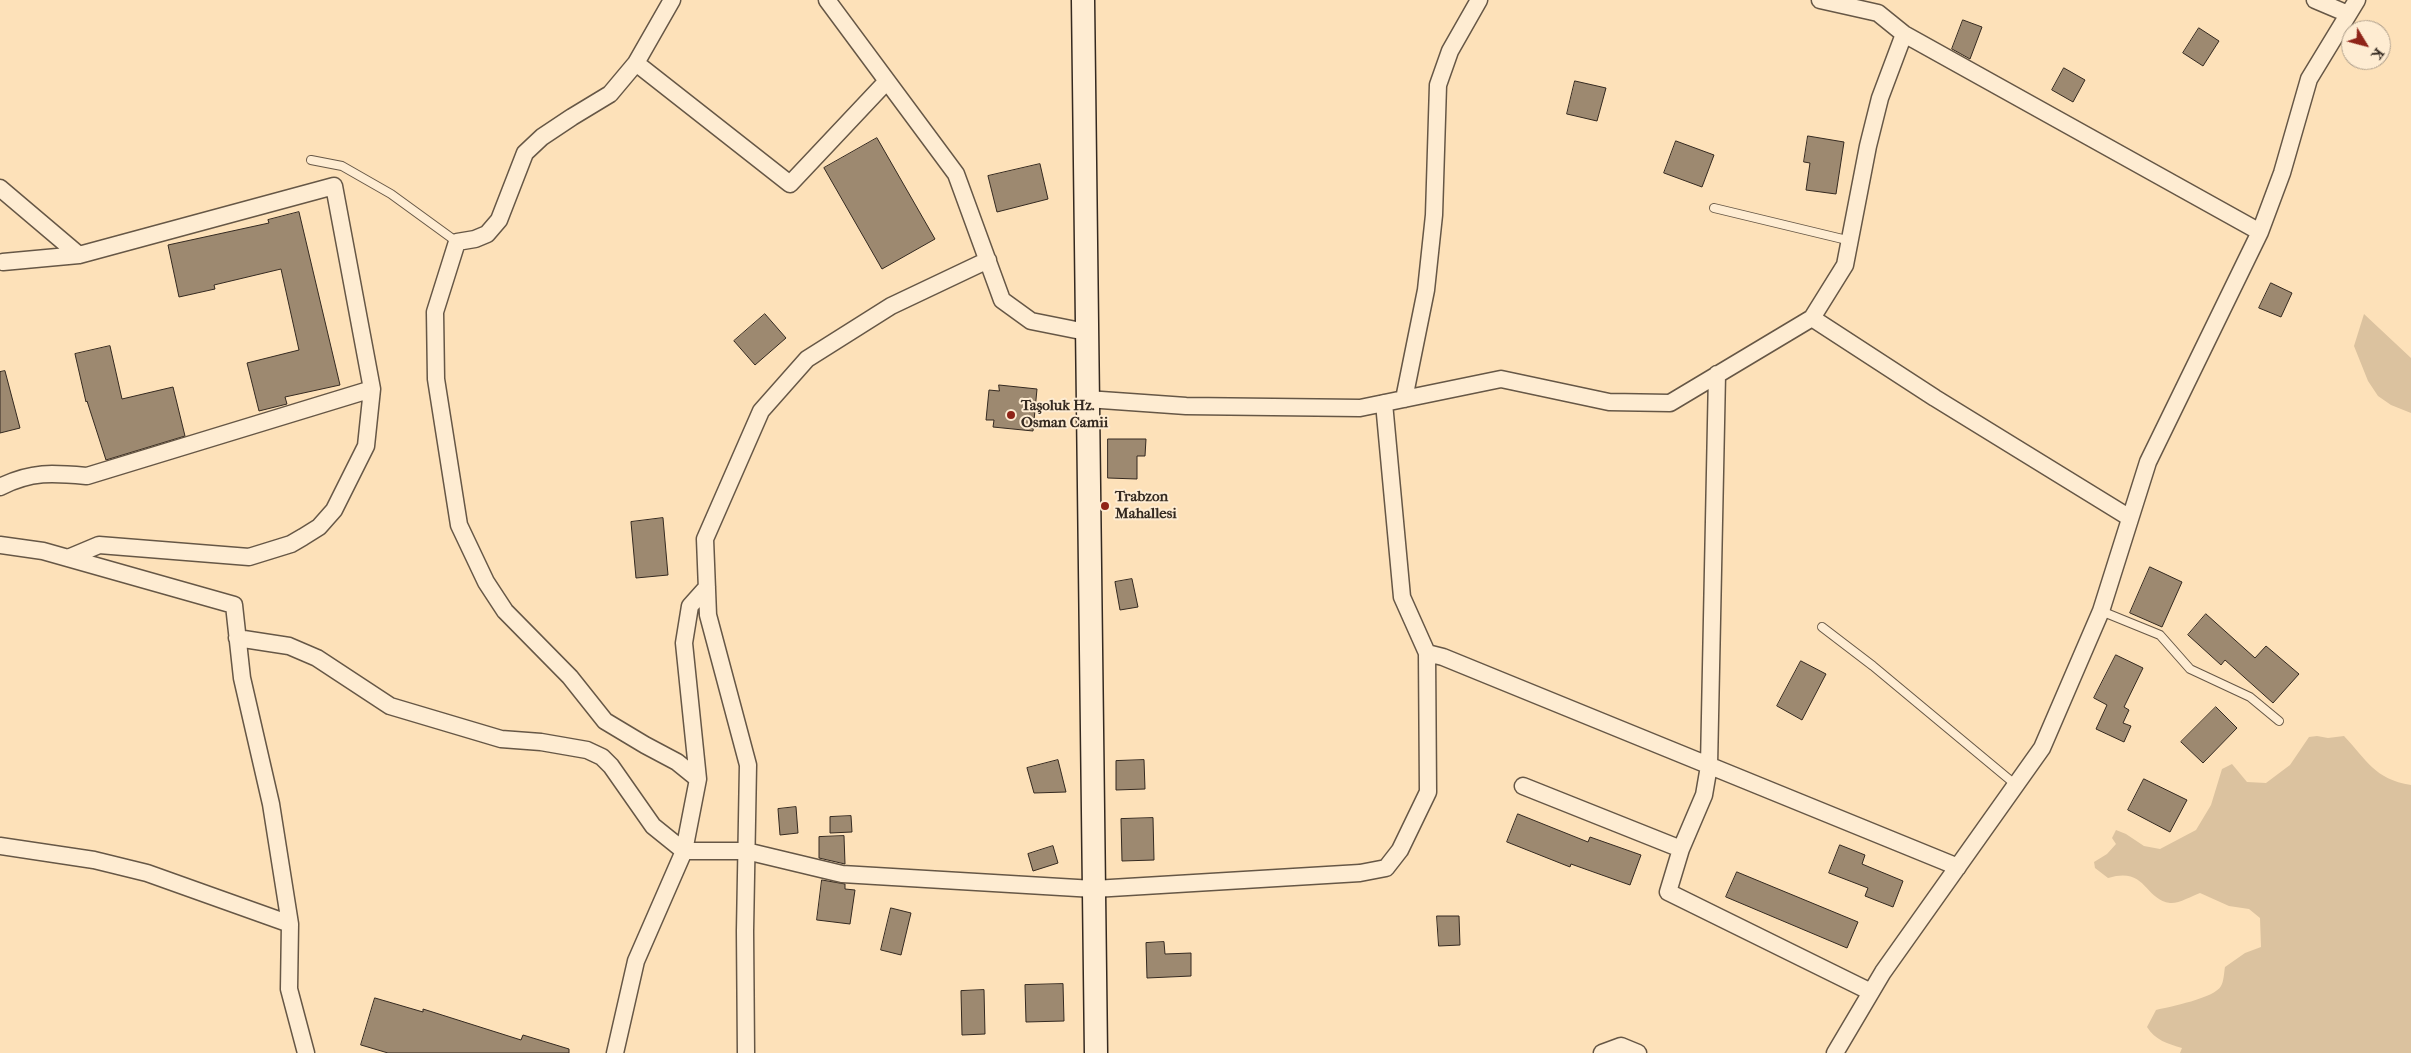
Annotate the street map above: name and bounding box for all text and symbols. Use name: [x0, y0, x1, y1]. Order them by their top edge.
north arrow: [2341, 20, 2391, 70]
text: K: [2368, 45, 2387, 63]
place label: Taşoluk Hz. Osman Camii: [1021, 397, 1108, 432]
marker: Taşoluk Hz. Osman Camii: [1005, 409, 1017, 421]
place label: Trabzon Mahallesi: [1115, 488, 1177, 523]
marker: Trabzon Mahallesi: [1099, 500, 1111, 512]

